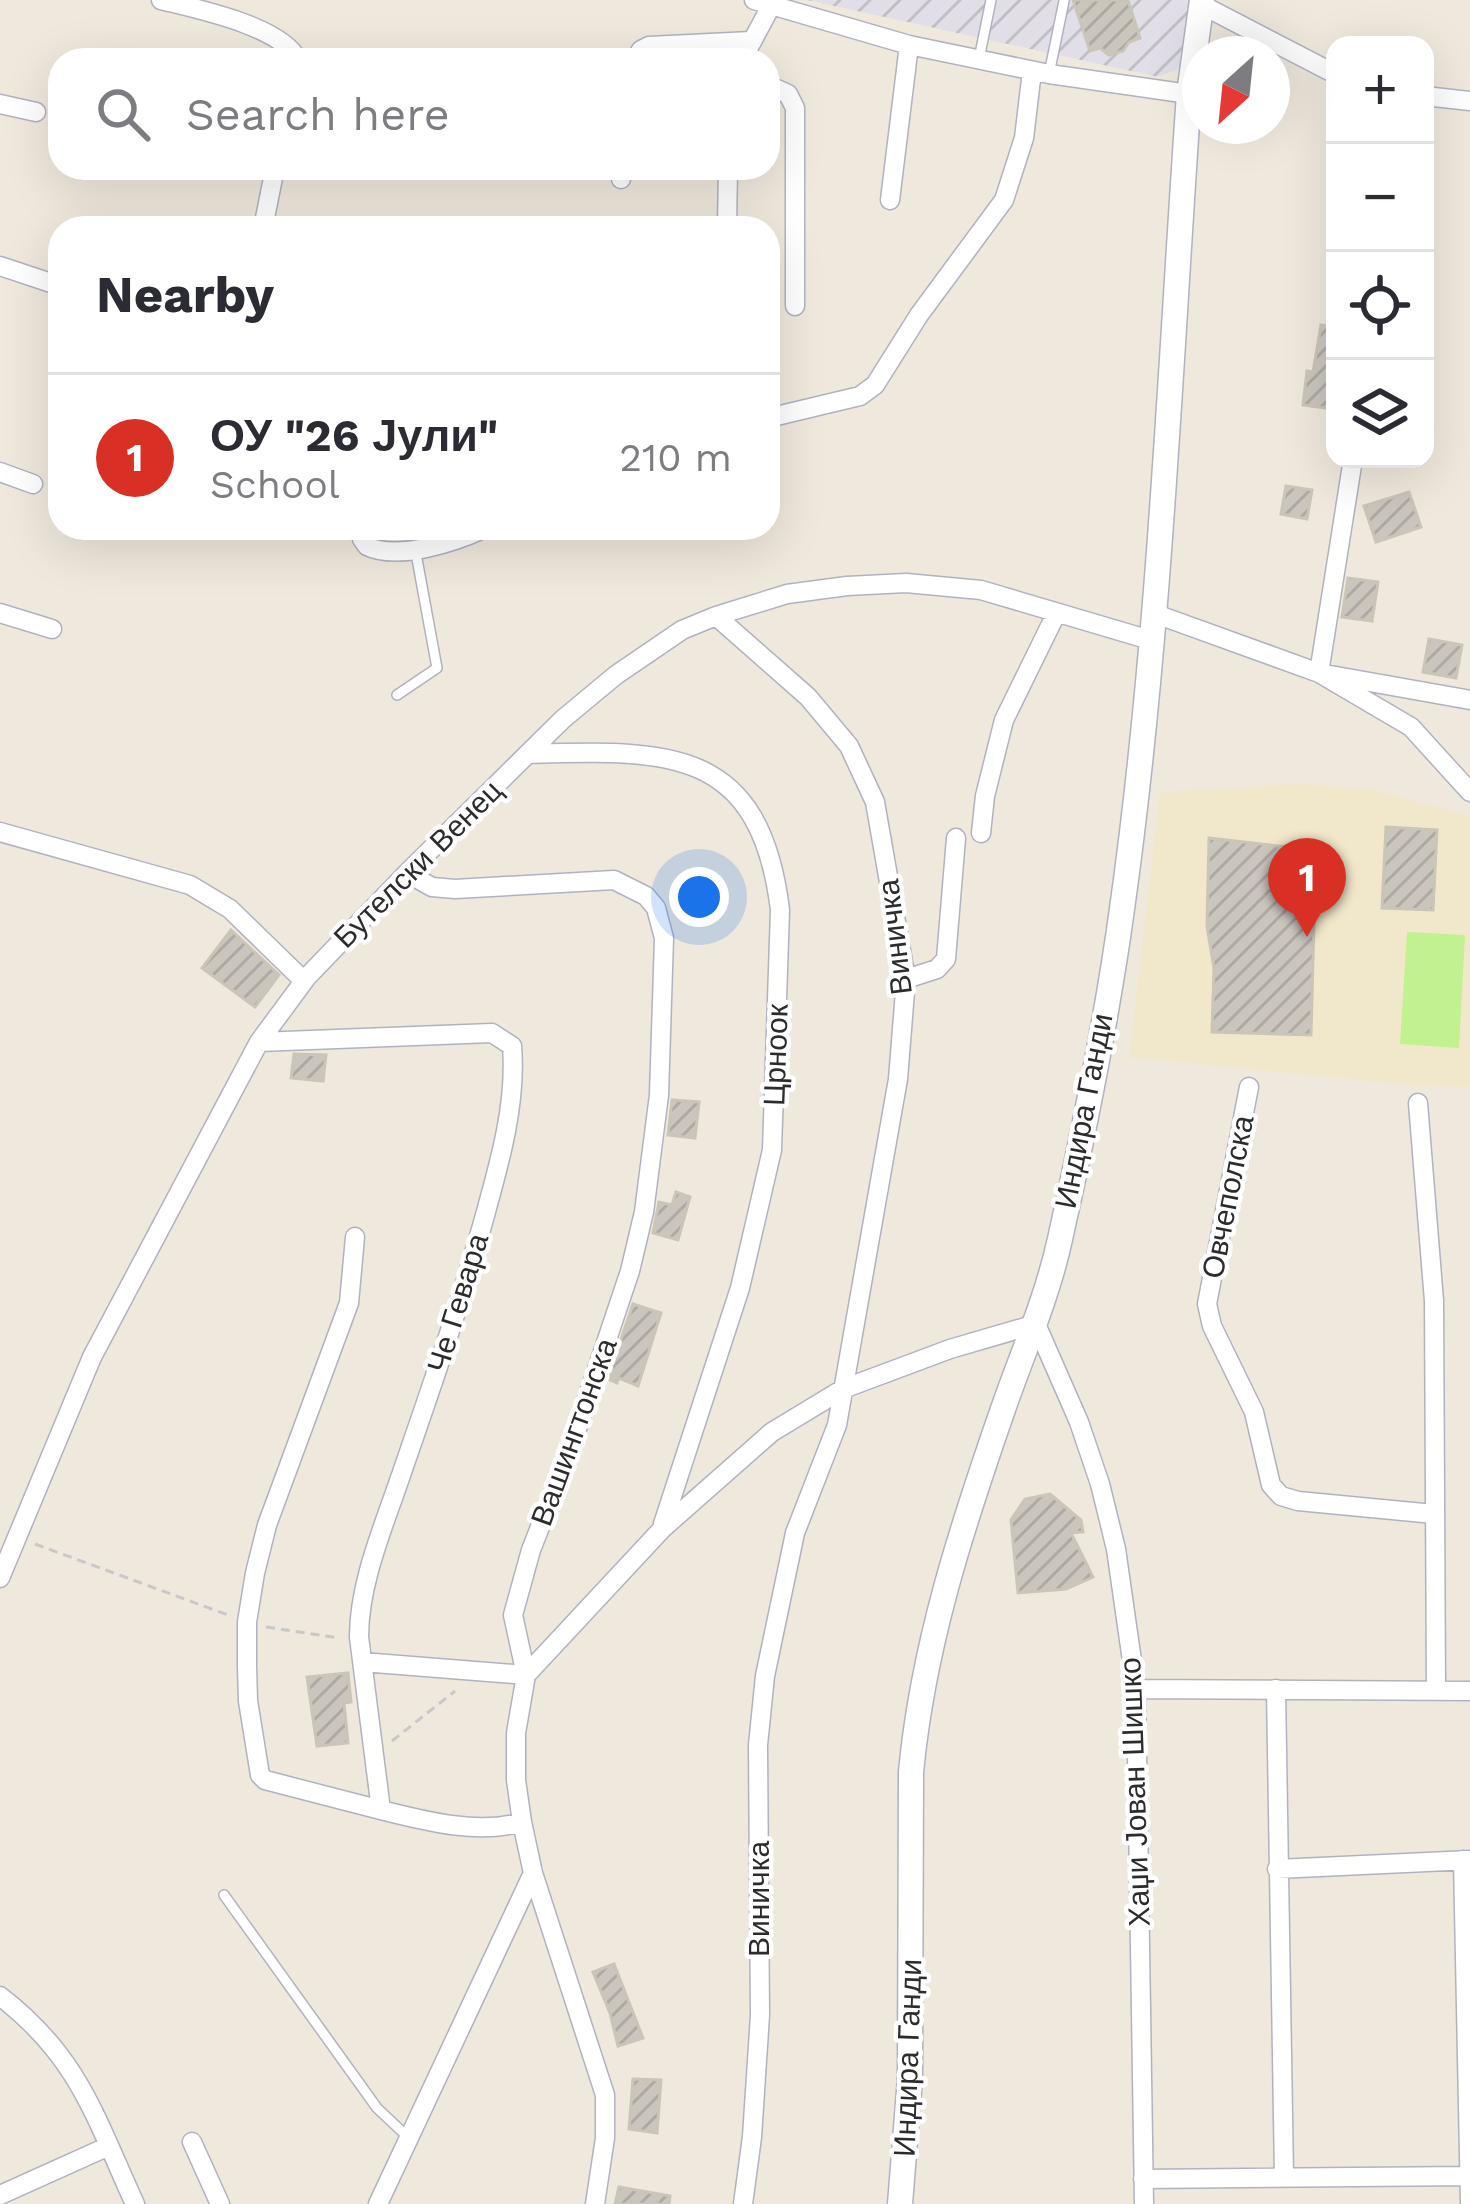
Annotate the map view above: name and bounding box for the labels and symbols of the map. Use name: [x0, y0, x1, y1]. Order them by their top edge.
north arrow: [1182, 36, 1290, 144]
street label: Бутелски Венец: [326, 772, 509, 955]
pin: 1: [1268, 838, 1346, 937]
your location: [669, 867, 729, 927]
street label: Виничка: [870, 877, 919, 997]
street label: Црноок: [756, 1003, 795, 1107]
street label: Индира Ганди: [1047, 1010, 1120, 1211]
street label: Овчеполска: [1195, 1112, 1261, 1281]
street label: Че Гевара: [420, 1229, 495, 1377]
street label: Вашингтонска: [523, 1333, 624, 1530]
street label: Хаџи Јован Шишко: [1112, 1657, 1157, 1927]
street label: Виничка: [741, 1841, 776, 1957]
street label: Индира Ганди: [887, 1958, 928, 2158]

